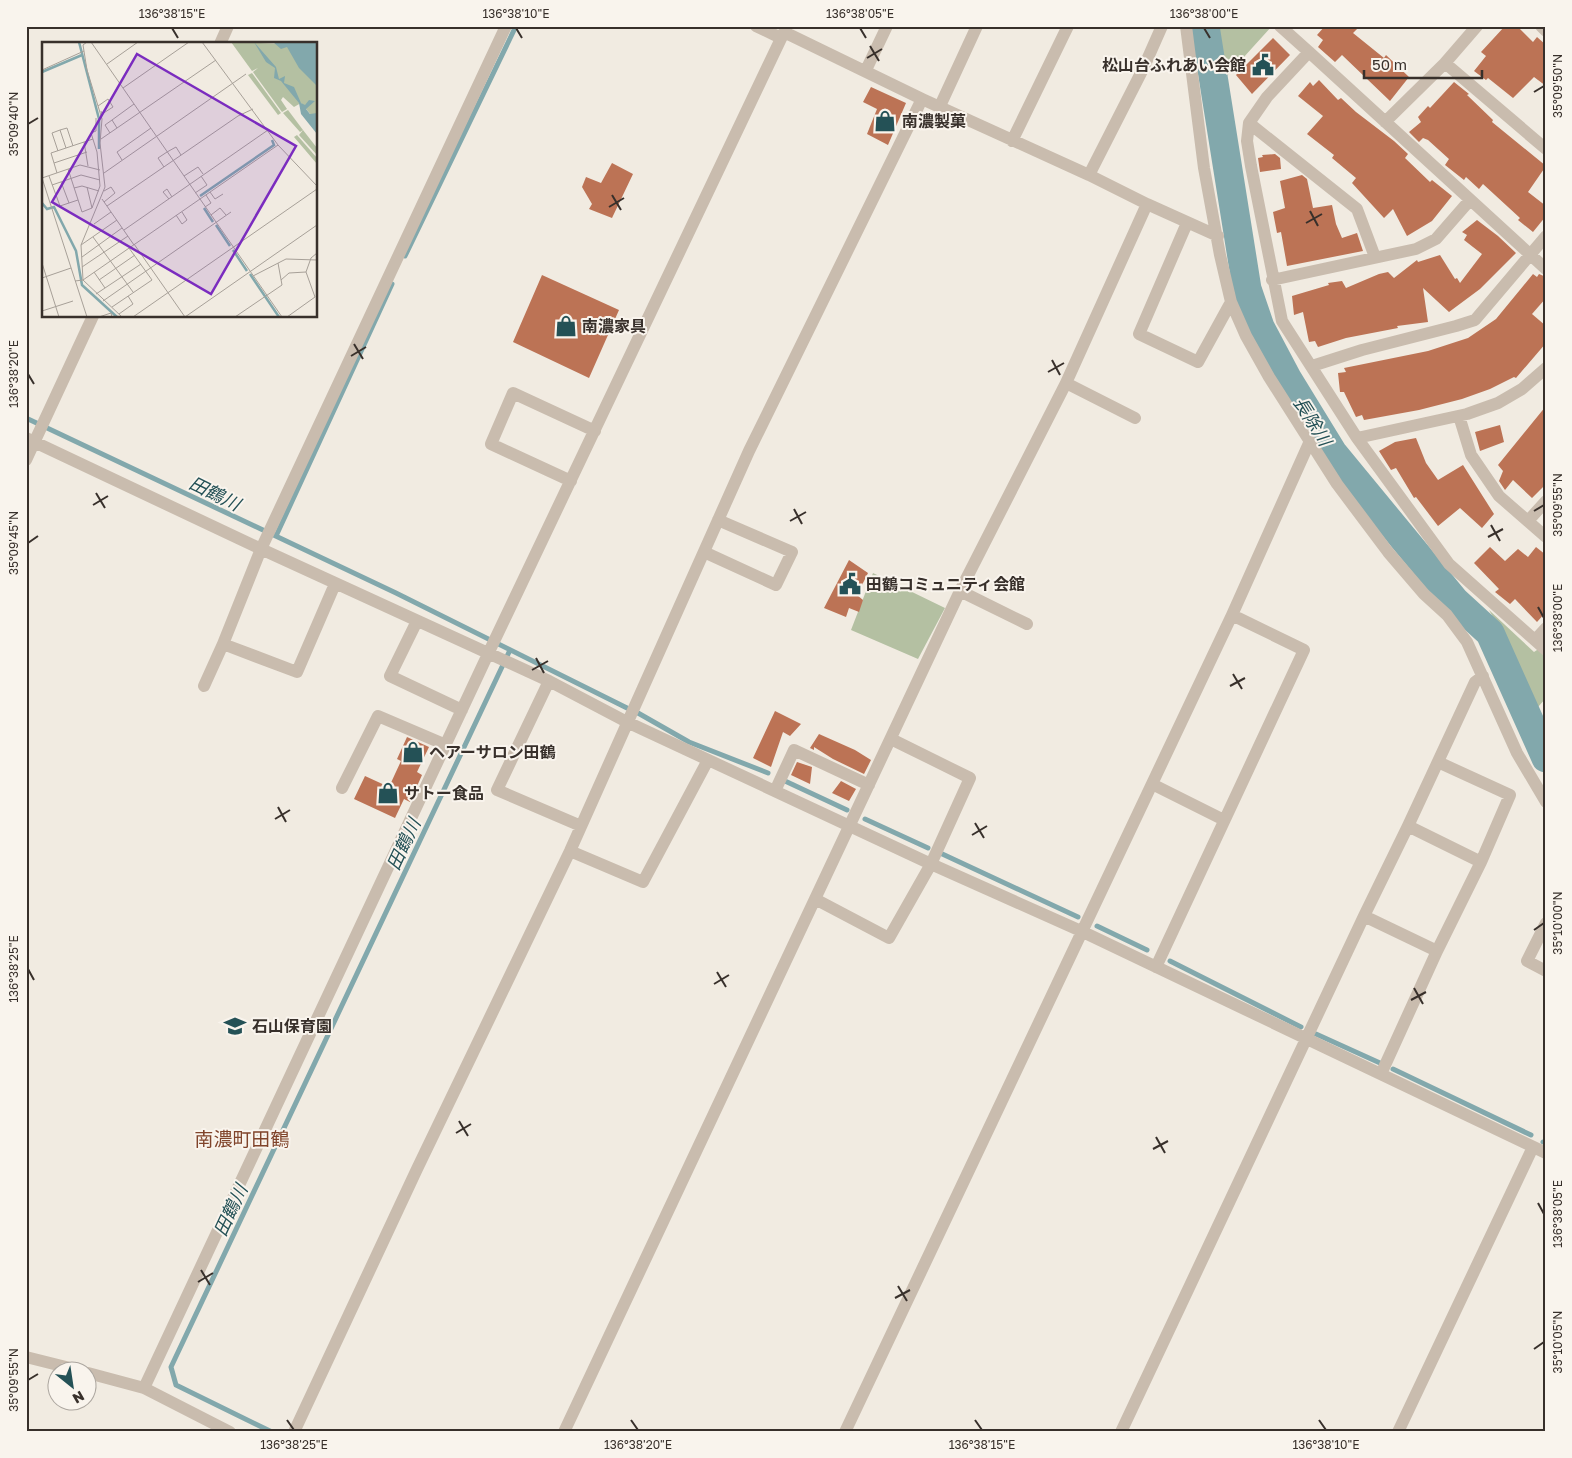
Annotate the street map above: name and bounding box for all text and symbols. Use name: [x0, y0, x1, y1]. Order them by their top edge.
text: 136°38'15"E: [139, 6, 205, 21]
text: 136°38'10"E: [482, 6, 550, 21]
text: 136°38'05"E: [826, 6, 894, 21]
text: 136°38'00"E: [1170, 6, 1238, 21]
inset map: [42, 42, 318, 318]
scale bar: [1364, 48, 1482, 80]
public building icon: 松山台ふれあい会館: [1250, 52, 1276, 78]
text: 35°09'50"N: [1550, 54, 1565, 118]
place label: 松山台ふれあい会館: [1102, 55, 1246, 75]
text: 50 m: [1372, 55, 1407, 73]
text: 35°09'40"N: [6, 92, 21, 156]
shop icon: 南濃製菓: [872, 108, 898, 134]
place label: 南濃製菓: [902, 111, 966, 131]
shop icon: 南濃家具: [553, 313, 579, 339]
place label: 南濃家具: [582, 316, 646, 336]
text: 136°38'20"E: [6, 340, 21, 408]
water label: 長除川: [1289, 392, 1338, 451]
water label: 田鶴川: [186, 471, 246, 516]
text: 35°09'55"N: [1550, 473, 1565, 537]
text: 35°09'45"N: [6, 511, 21, 575]
public building icon: 田鶴コミュニティ会館: [837, 571, 863, 597]
place label: 田鶴コミュニティ会館: [866, 574, 1025, 594]
text: 136°38'00"E: [1550, 584, 1565, 652]
shop icon: ヘアーサロン田鶴: [400, 739, 426, 765]
place label: ヘアーサロン田鶴: [429, 742, 556, 762]
shop icon: サトー食品: [375, 780, 401, 806]
place label: サトー食品: [404, 783, 484, 803]
water label: 田鶴川: [382, 813, 425, 873]
text: 35°10'00"N: [1550, 891, 1565, 955]
text: 136°38'25"E: [6, 935, 21, 1003]
school or university icon: 石山保育園: [222, 1013, 248, 1039]
place label: 石山保育園: [252, 1016, 332, 1036]
district label: 南濃町田鶴: [194, 1127, 290, 1150]
water label: 田鶴川: [209, 1179, 252, 1239]
text: 136°38'05"E: [1550, 1180, 1565, 1248]
text: 35°10'05"N: [1550, 1311, 1565, 1373]
text: 35°09'55"N: [6, 1348, 21, 1412]
north arrow: [48, 1360, 98, 1410]
text: N: [70, 1388, 88, 1408]
text: 136°38'25"E: [260, 1437, 328, 1452]
text: 136°38'20"E: [604, 1437, 672, 1452]
text: 136°38'15"E: [949, 1437, 1015, 1452]
text: 136°38'10"E: [1292, 1437, 1360, 1452]

